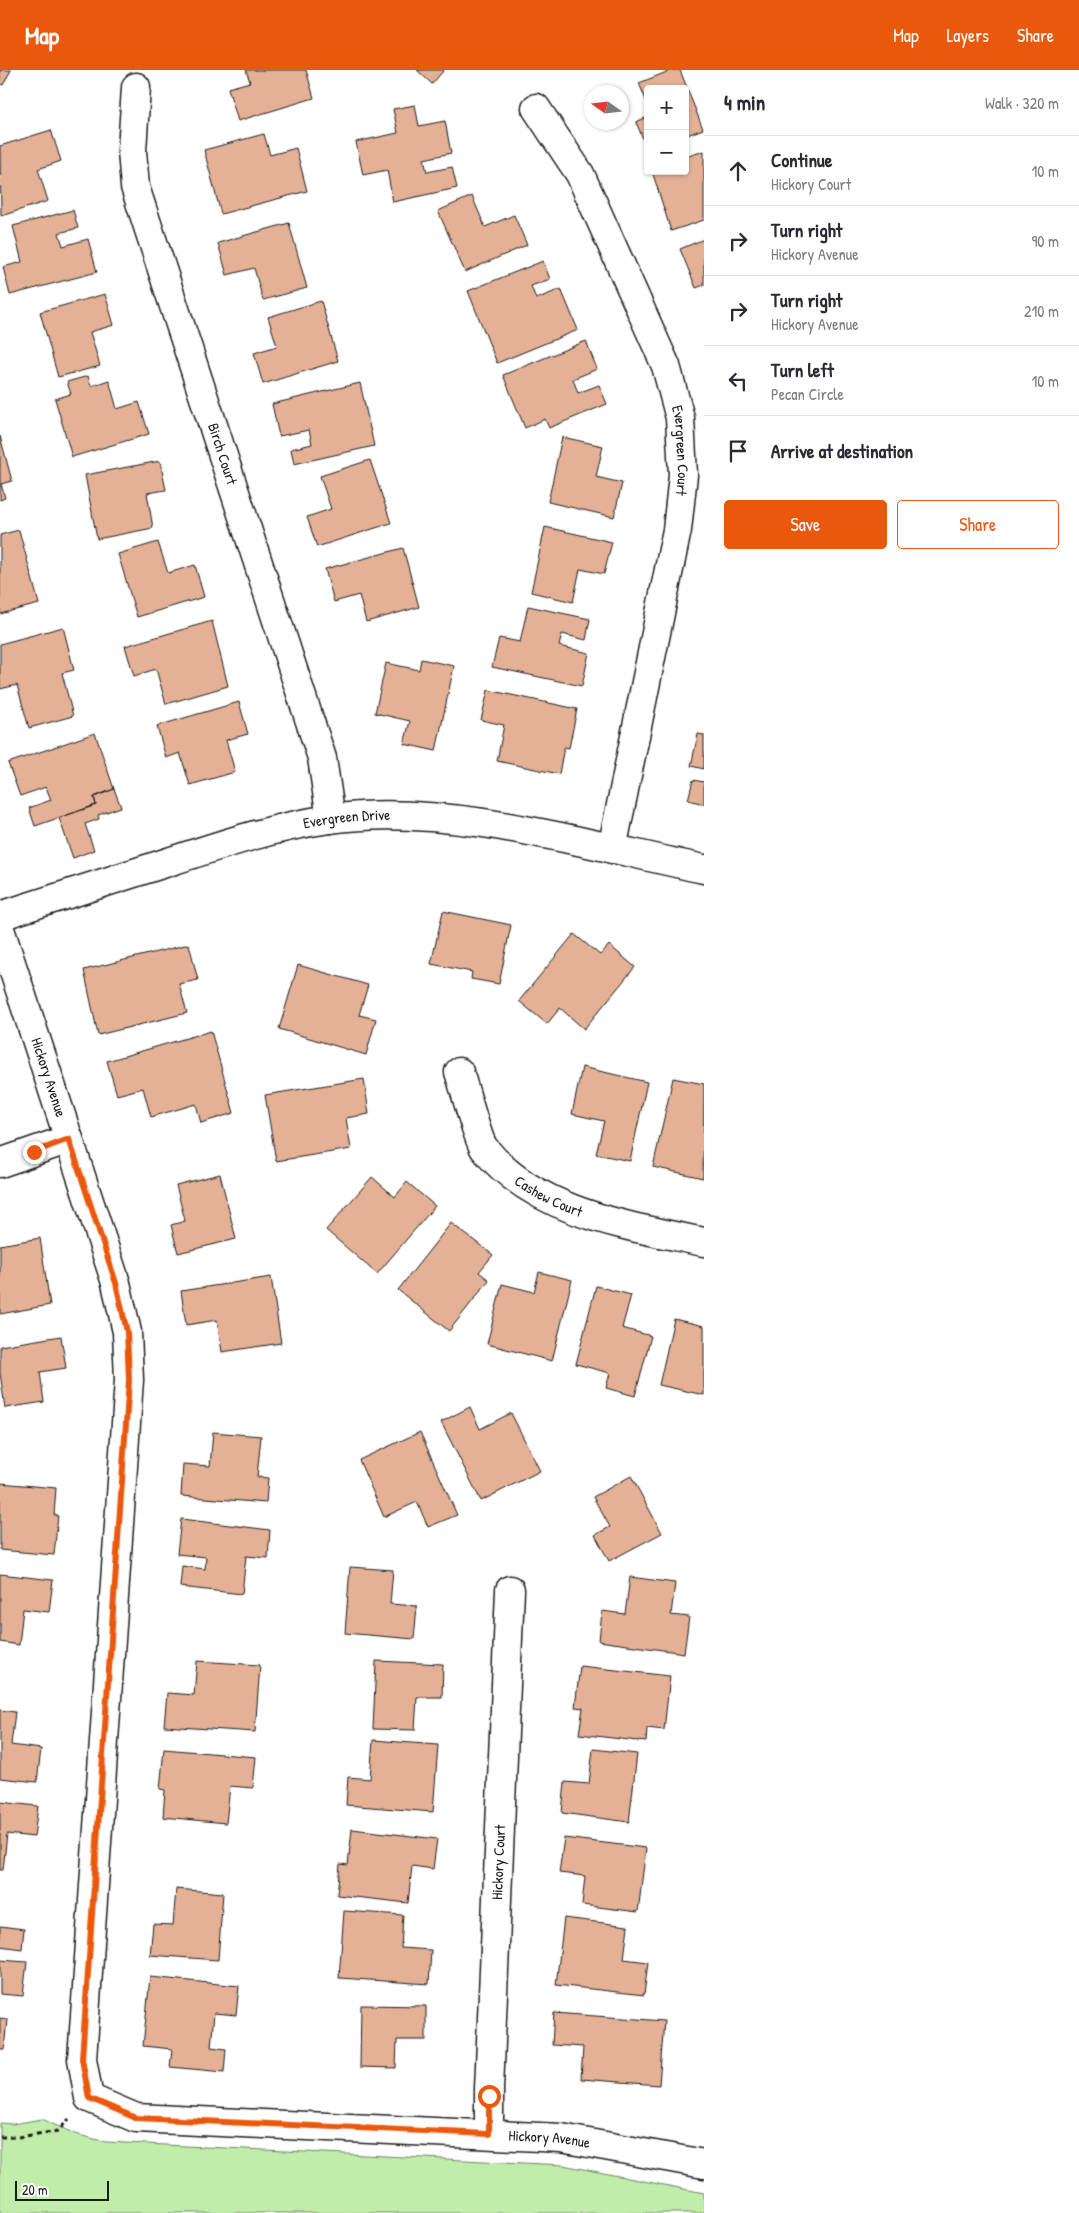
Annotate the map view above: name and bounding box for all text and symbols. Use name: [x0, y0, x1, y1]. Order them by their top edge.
text: Map: [25, 19, 59, 51]
text: Map: [893, 23, 919, 48]
text: Layers: [947, 23, 989, 48]
text: Share: [1017, 23, 1054, 48]
north arrow: [584, 85, 629, 130]
map controls: [644, 85, 689, 175]
button: +: [644, 85, 689, 130]
text: 4 min: [724, 88, 765, 117]
text: Walk · 320 m: [985, 92, 1059, 114]
button: −: [644, 130, 689, 175]
text: Continue: [771, 147, 832, 173]
icon: ahead: [724, 157, 752, 185]
text: 10 m: [1031, 160, 1059, 182]
text: Hickory Court: [771, 173, 851, 195]
text: Turn right: [771, 217, 842, 243]
icon: right: [724, 227, 752, 255]
text: 90 m: [1031, 230, 1059, 252]
text: Hickory Avenue: [771, 243, 859, 265]
text: Turn right: [771, 287, 842, 313]
icon: right: [724, 297, 752, 325]
text: 210 m: [1024, 300, 1059, 322]
text: Hickory Avenue: [771, 313, 859, 335]
text: Turn left: [771, 357, 834, 383]
icon: left: [724, 367, 752, 395]
text: 10 m: [1031, 370, 1059, 392]
text: Pecan Circle: [771, 383, 844, 405]
street label: Evergreen Court: [667, 403, 694, 497]
street label: Birch Court: [203, 420, 243, 488]
icon: arrive: [724, 437, 752, 465]
text: Arrive at destination: [771, 438, 913, 464]
button: Save: [724, 500, 887, 549]
button: Share: [897, 500, 1059, 549]
street label: Evergreen Drive: [301, 804, 390, 833]
street label: Hickory Avenue: [26, 1035, 72, 1119]
route end: [23, 1141, 46, 1164]
street label: Cashew Court: [510, 1170, 586, 1222]
street label: Hickory Court: [486, 1823, 510, 1900]
route start: [478, 2085, 501, 2108]
street label: Hickory Avenue: [508, 2125, 592, 2153]
scale bar: [15, 2178, 109, 2201]
text: 20 m: [22, 2180, 48, 2199]

